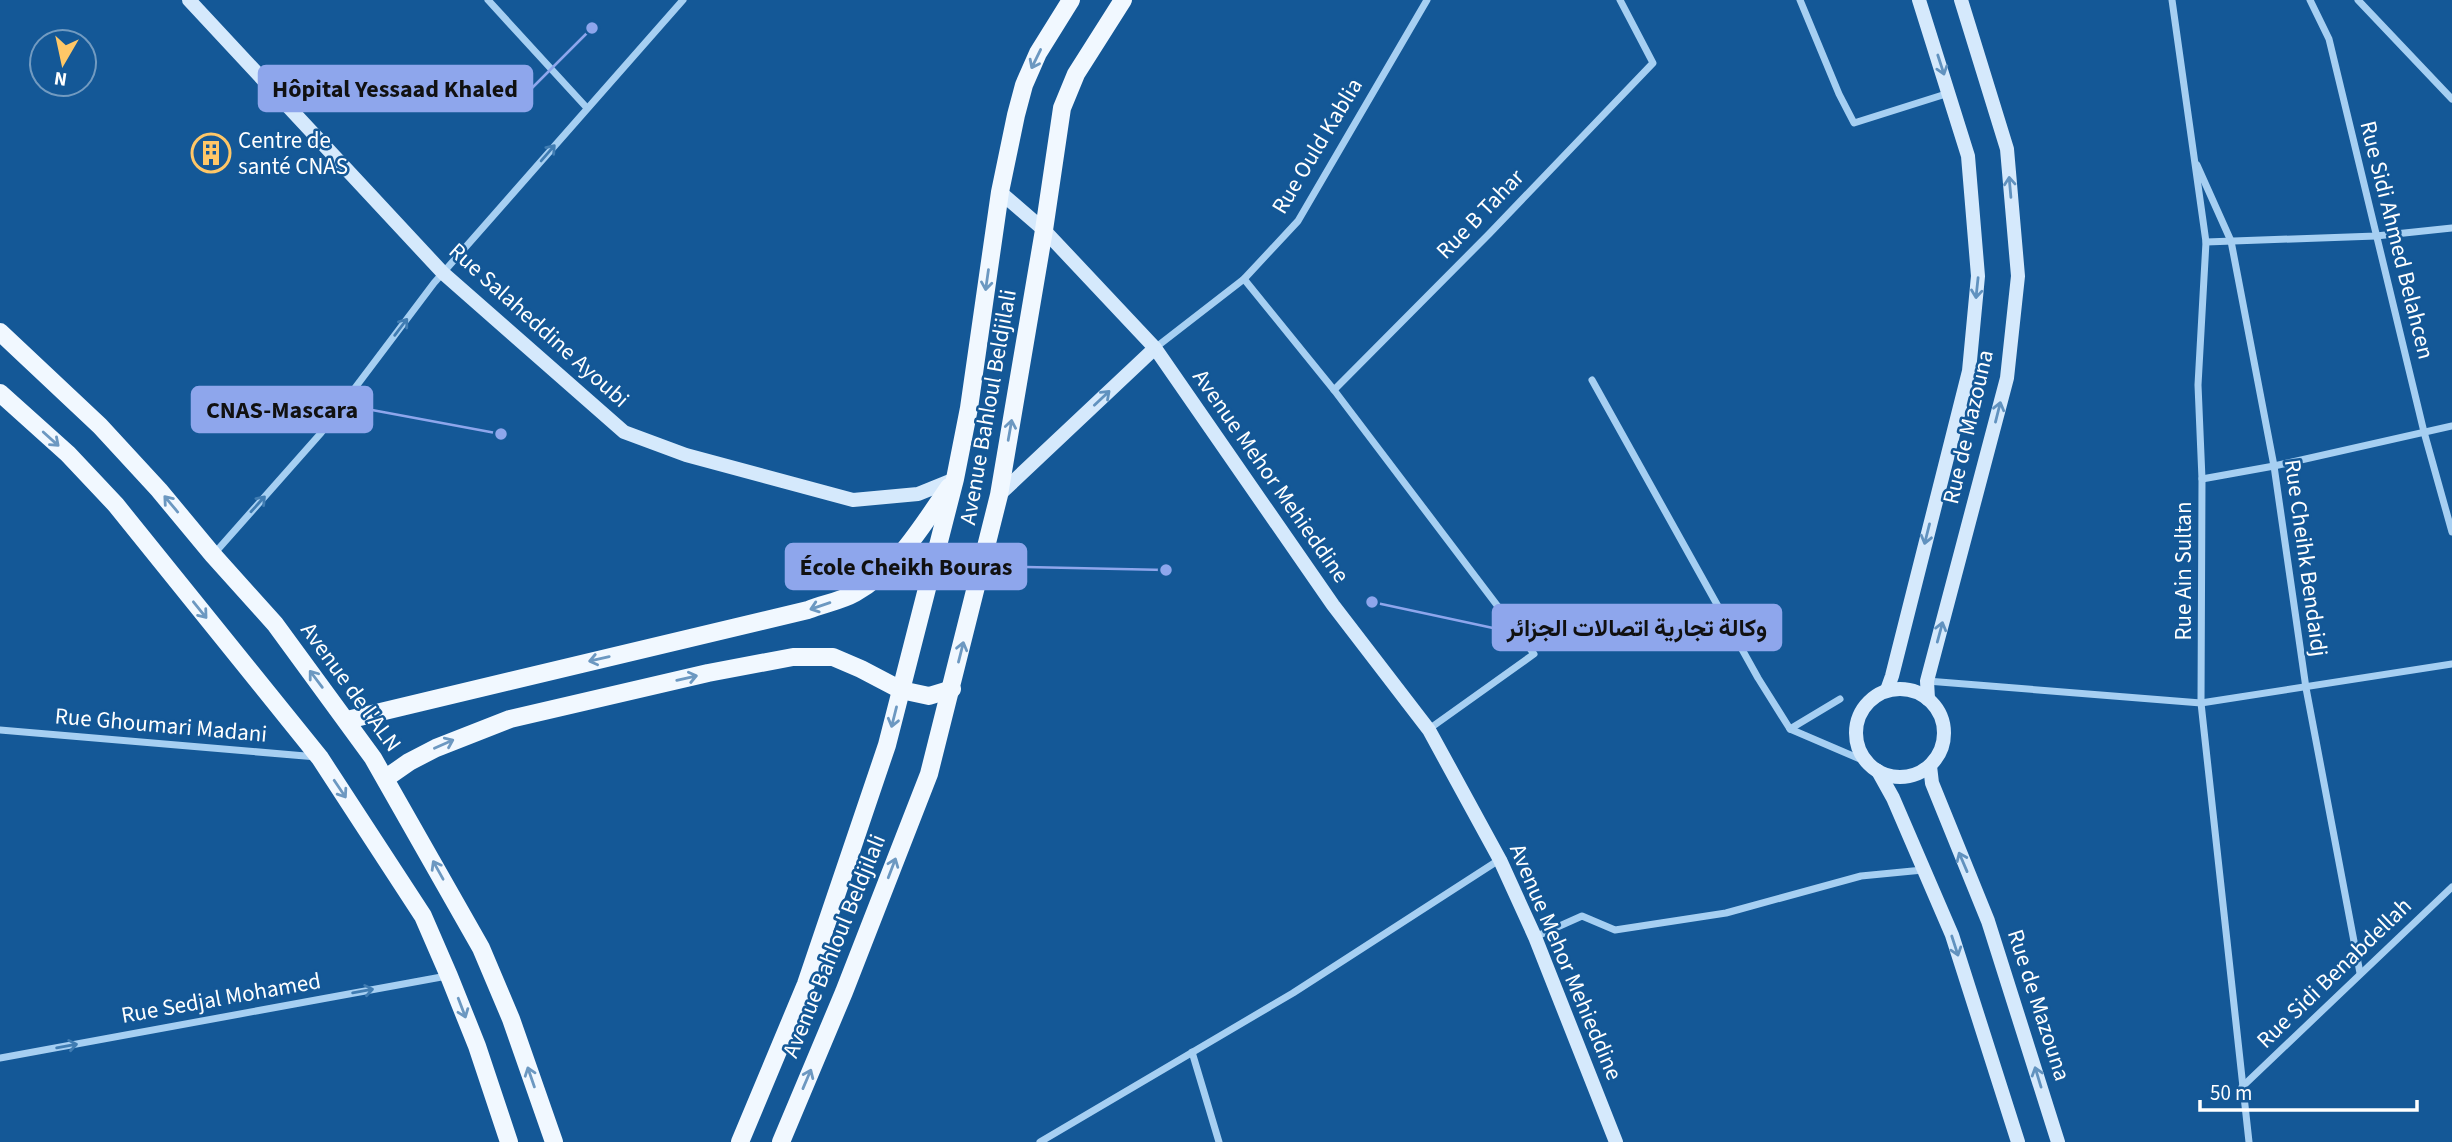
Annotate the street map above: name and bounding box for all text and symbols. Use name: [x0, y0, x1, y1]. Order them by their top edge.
north arrow: [28, 28, 98, 98]
one-way arrow: [1029, 48, 1042, 69]
one-way arrow: [1936, 53, 1948, 75]
text: N: [52, 64, 69, 93]
callout: Hôpital Yessaad Khaled: [259, 66, 532, 111]
text: Hôpital Yessaad Khaled: [272, 72, 518, 107]
street label: Rue Ould Kablia: [1263, 72, 1371, 220]
street label: Rue Sidi Ahmed Belahcen: [2351, 117, 2443, 363]
place label: Centre de santé CNAS: [238, 124, 348, 183]
building icon: Centre de santé CNAS: [190, 132, 232, 174]
one-way arrow: [540, 145, 556, 163]
street label: Rue B Tahar: [1429, 161, 1532, 266]
one-way arrow: [2003, 176, 2016, 199]
street label: Rue Salaheddine Ayoubi: [441, 235, 637, 415]
one-way arrow: [981, 268, 994, 291]
one-way arrow: [1970, 276, 1983, 298]
street label: Avenue Bahloul Beldjilali: [951, 287, 1025, 527]
one-way arrow: [394, 318, 409, 337]
street label: Rue de Mazouna: [1934, 347, 2002, 507]
street label: Avenue Mehor Mehieddine: [1185, 362, 1357, 590]
callout: CNAS-Mascara: [192, 387, 372, 432]
one-way arrow: [1093, 389, 1110, 406]
text: CNAS-Mascara: [206, 393, 358, 428]
one-way arrow: [1992, 401, 2005, 424]
one-way arrow: [1004, 419, 1017, 442]
one-way arrow: [42, 430, 59, 447]
street label: Rue Cheihk Bendaidj: [2276, 457, 2336, 659]
one-way arrow: [250, 495, 266, 513]
one-way arrow: [163, 496, 179, 514]
street label: Rue Ain Sultan: [2167, 501, 2200, 641]
one-way arrow: [1920, 522, 1933, 545]
callout: École Cheikh Bouras: [786, 544, 1026, 589]
text: École Cheikh Bouras: [800, 550, 1012, 585]
one-way arrow: [193, 600, 208, 618]
one-way arrow: [809, 600, 831, 613]
callout: وكالة تجارية اتصالات الجزائر: [1493, 605, 1781, 650]
text: وكالة تجارية اتصالات الجزائر: [1506, 611, 1767, 646]
street label: Avenue de l'ALN: [293, 615, 409, 759]
one-way arrow: [1935, 621, 1948, 643]
one-way arrow: [955, 641, 968, 664]
one-way arrow: [588, 653, 611, 667]
one-way arrow: [309, 670, 324, 689]
one-way arrow: [675, 670, 698, 684]
street label: Rue Ghoumari Madani: [53, 699, 269, 751]
one-way arrow: [887, 706, 900, 728]
one-way arrow: [433, 737, 455, 750]
one-way arrow: [333, 779, 348, 798]
street label: Avenue Bahloul Beldjilali: [774, 829, 894, 1063]
street label: Avenue Mehor Mehieddine: [1501, 839, 1631, 1085]
one-way arrow: [1956, 852, 1969, 874]
one-way arrow: [887, 858, 900, 880]
one-way arrow: [431, 861, 445, 881]
street label: Rue Sidi Benabdellah: [2249, 890, 2419, 1056]
street label: Rue de Mazouna: [1999, 925, 2079, 1085]
one-way arrow: [1950, 934, 1962, 956]
street label: Rue Sedjal Mohamed: [118, 964, 324, 1032]
one-way arrow: [351, 984, 374, 998]
one-way arrow: [457, 997, 470, 1019]
one-way arrow: [55, 1039, 78, 1052]
one-way arrow: [2031, 1066, 2044, 1088]
one-way arrow: [524, 1067, 536, 1089]
scale bar: [2200, 1068, 2417, 1112]
one-way arrow: [801, 1069, 814, 1090]
text: 50 m: [2210, 1078, 2252, 1108]

